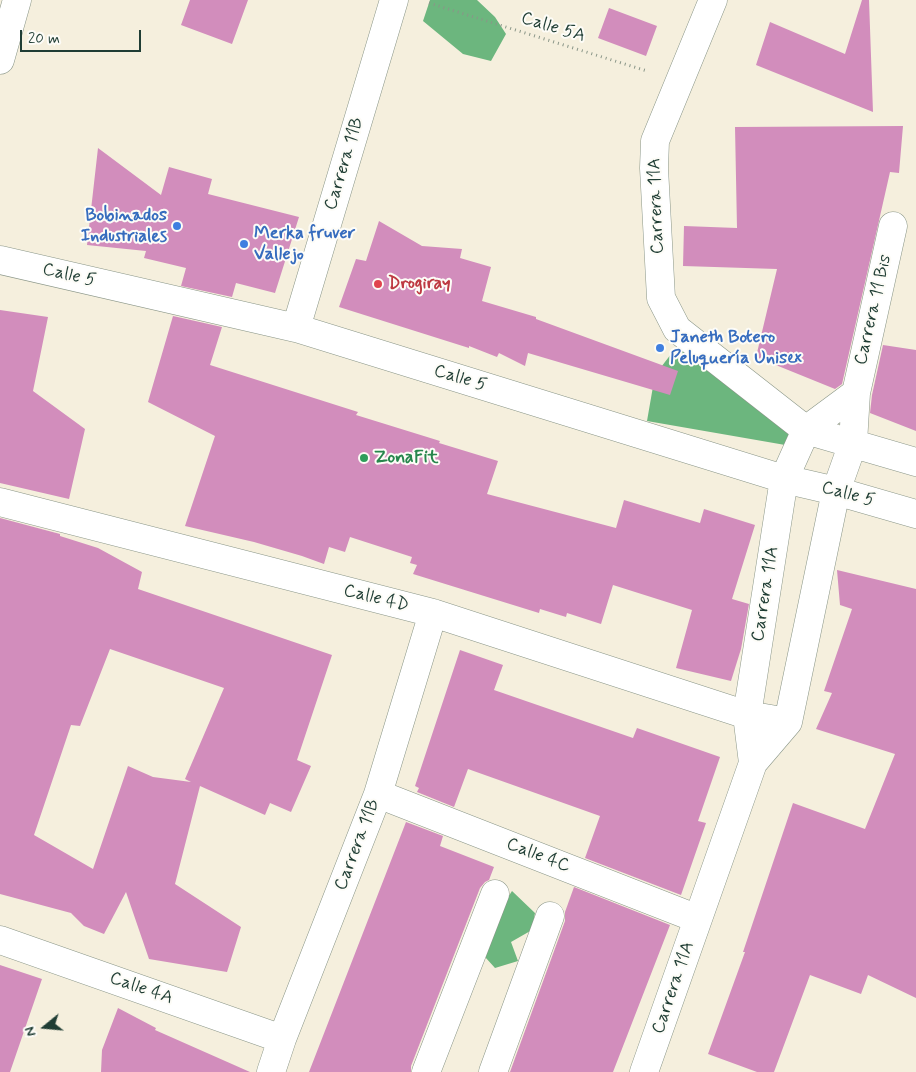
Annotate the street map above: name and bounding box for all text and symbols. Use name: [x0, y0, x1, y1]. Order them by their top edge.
street label: Calle 5A: [518, 8, 588, 48]
scale bar: [22, 20, 144, 52]
text: 20 m: [28, 29, 60, 49]
street label: Carrera 11B: [321, 115, 369, 213]
street label: Carrera 11A: [645, 158, 669, 254]
place label: Bobinados Industriales: [81, 205, 167, 248]
marker: Bobinados Industriales: [171, 220, 183, 232]
place label: Merka fruver Vallejo: [254, 223, 355, 266]
marker: Merka fruver Vallejo: [238, 238, 250, 250]
street label: Carrera 11 Bis: [851, 253, 897, 367]
street label: Calle 5: [40, 259, 98, 293]
place label: Drogiray: [388, 273, 451, 295]
marker: Drogiray: [372, 278, 384, 290]
place label: Janeth Botero Peluquería Unisex: [670, 327, 802, 369]
marker: Janeth Botero Peluquería Unisex: [654, 342, 666, 354]
street label: Calle 5: [431, 361, 489, 397]
place label: ZonaFit: [374, 447, 438, 469]
marker: ZonaFit: [358, 452, 370, 464]
street label: Calle 5: [819, 478, 877, 512]
street label: Carrera 11A: [748, 545, 784, 643]
street label: Calle 4D: [341, 580, 411, 618]
street label: Carrera 11B: [331, 796, 385, 894]
street label: Calle 4C: [503, 834, 573, 878]
street label: Carrera 11A: [648, 939, 700, 1037]
street label: Calle 4A: [106, 968, 176, 1010]
north arrow: [20, 1002, 70, 1052]
text: N: [21, 1024, 41, 1038]

